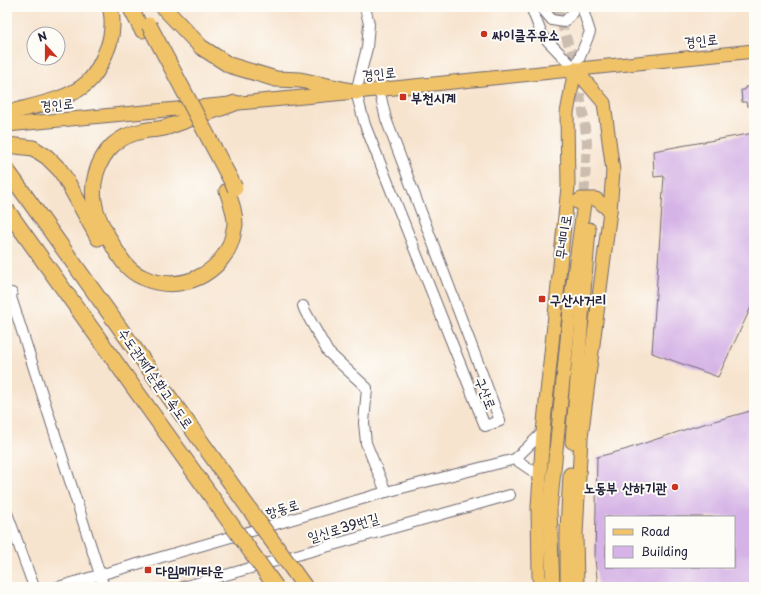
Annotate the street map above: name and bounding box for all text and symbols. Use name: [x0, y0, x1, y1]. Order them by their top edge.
place label: 싸이클주유소: [491, 24, 560, 45]
north arrow: [26, 26, 66, 66]
text: N: [35, 27, 50, 46]
street label: 경인로: [683, 28, 719, 52]
marker: 싸이클주유소: [479, 29, 489, 39]
street label: 경인로: [361, 61, 397, 85]
place label: 부천시계: [411, 87, 456, 108]
street label: 경인로: [39, 92, 75, 116]
marker: 부천시계: [398, 92, 408, 102]
street label: 무네미로: [549, 213, 577, 261]
place label: 구산사거리: [550, 289, 606, 310]
marker: 구산사거리: [537, 294, 547, 304]
street label: 수도권제1순환고속도로: [113, 323, 199, 433]
street label: 구산로: [470, 373, 502, 413]
place label: 노동부 산하기관: [584, 477, 668, 498]
marker: 노동부 산하기관: [670, 482, 680, 492]
street label: 항동로: [263, 493, 301, 523]
street label: 일신로39번길: [305, 507, 382, 547]
legend: [605, 516, 735, 568]
text: Road: [641, 522, 670, 540]
text: Building: [641, 542, 688, 560]
place label: 다임메가타운: [155, 560, 224, 581]
marker: 다임메가타운: [143, 565, 153, 575]

